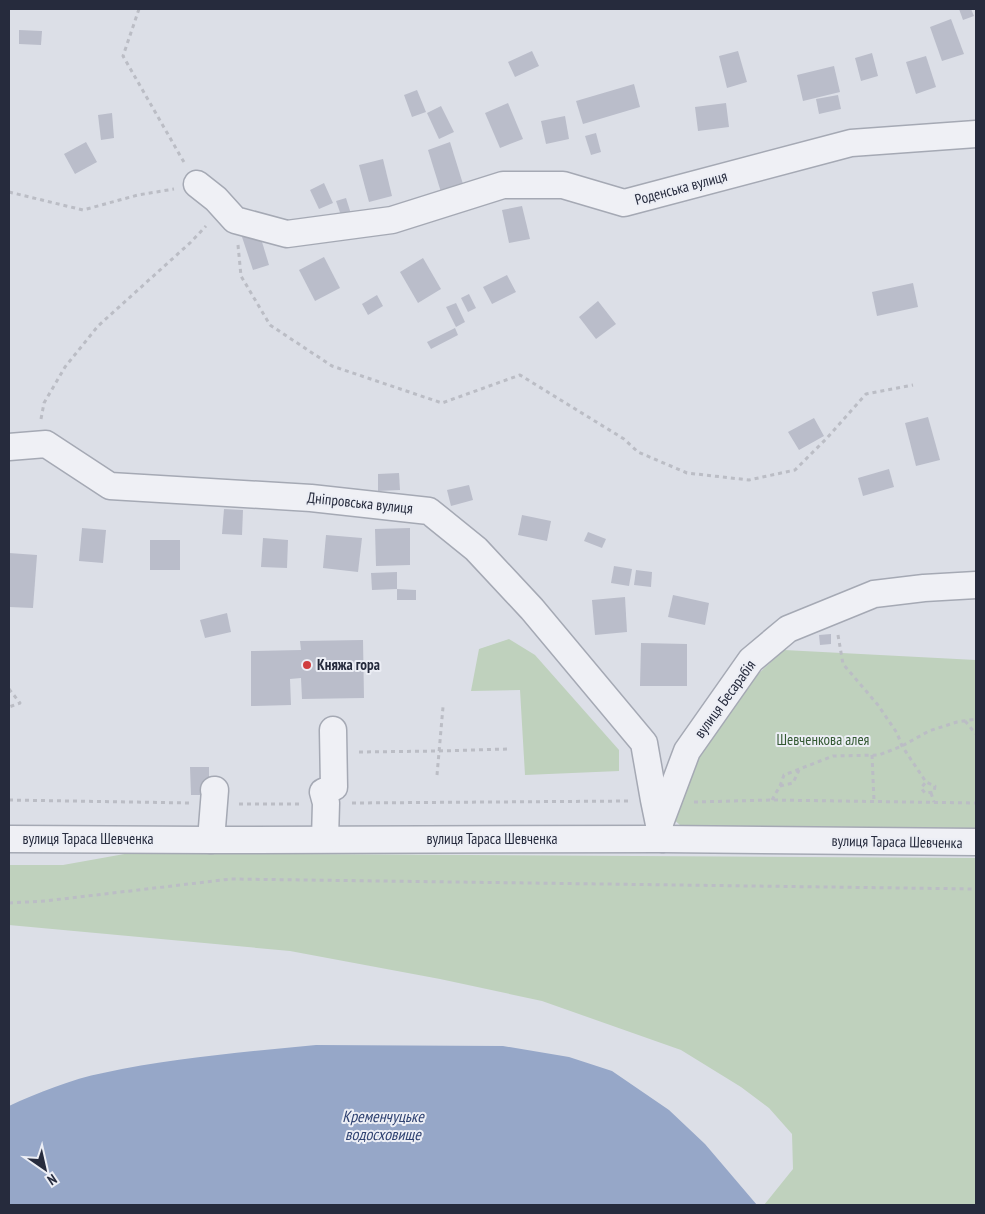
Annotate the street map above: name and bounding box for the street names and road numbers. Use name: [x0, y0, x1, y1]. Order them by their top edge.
street label: Роденська вулиця: [633, 166, 729, 209]
street label: Дніпровська вулиця: [306, 488, 414, 518]
street label: вулиця Бесарабія: [690, 656, 759, 741]
street label: вулиця Тараса Шевченка: [23, 829, 153, 848]
street label: вулиця Тараса Шевченка: [427, 829, 557, 848]
street label: вулиця Тараса Шевченка: [831, 831, 963, 852]

